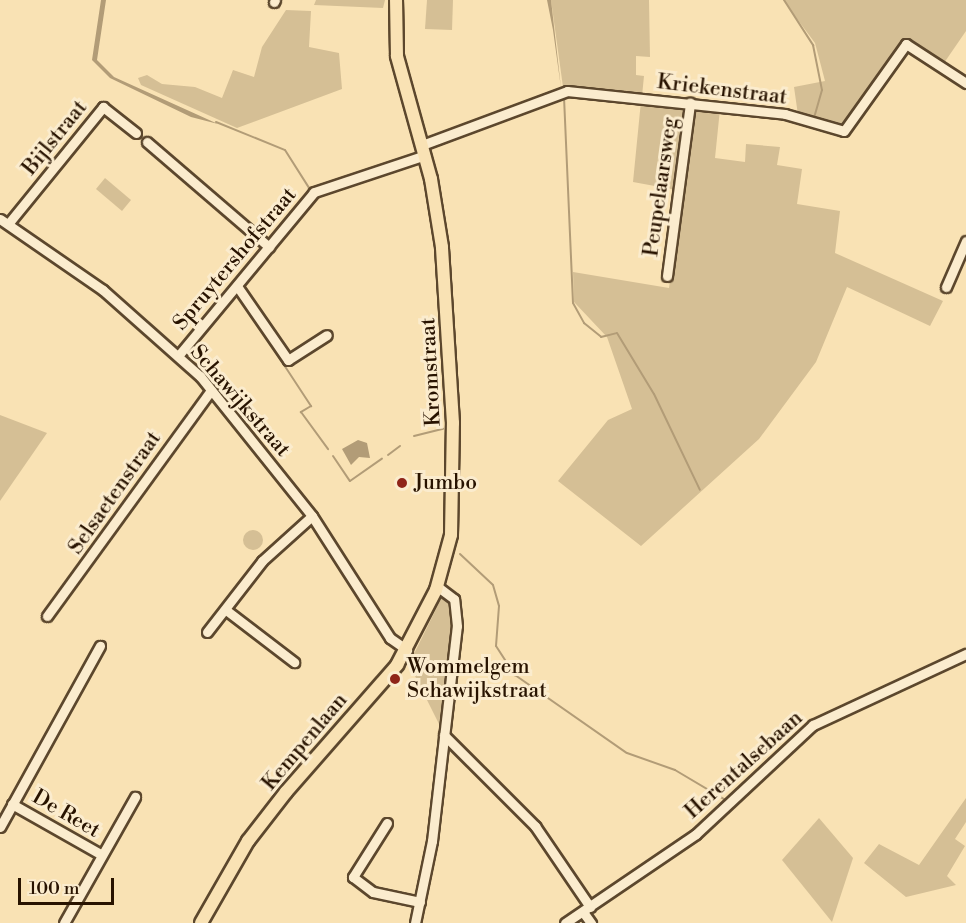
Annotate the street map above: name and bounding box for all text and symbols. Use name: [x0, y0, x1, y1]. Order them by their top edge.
street label: Kriekenstraat: [656, 70, 788, 110]
street label: Bijlstraat: [17, 96, 93, 180]
street label: Peupelaarsweg: [639, 116, 683, 258]
street label: Spruytershofstraat: [168, 183, 302, 335]
street label: Kromstraat: [416, 317, 446, 427]
street label: Schawijkstraat: [185, 340, 295, 462]
street label: Selsaetenstraat: [63, 427, 167, 559]
place label: Jumbo: [414, 470, 477, 496]
marker: Jumbo: [395, 476, 409, 490]
place label: Wommelgem Schawijkstraat: [407, 654, 547, 704]
marker: Wommelgem Schawijkstraat: [388, 672, 402, 686]
street label: Kempenlaan: [257, 688, 353, 796]
street label: Herentalsebaan: [680, 706, 808, 824]
street label: De Reet: [28, 785, 104, 843]
scale bar: [21, 866, 117, 904]
text: 100 m: [29, 877, 80, 900]

